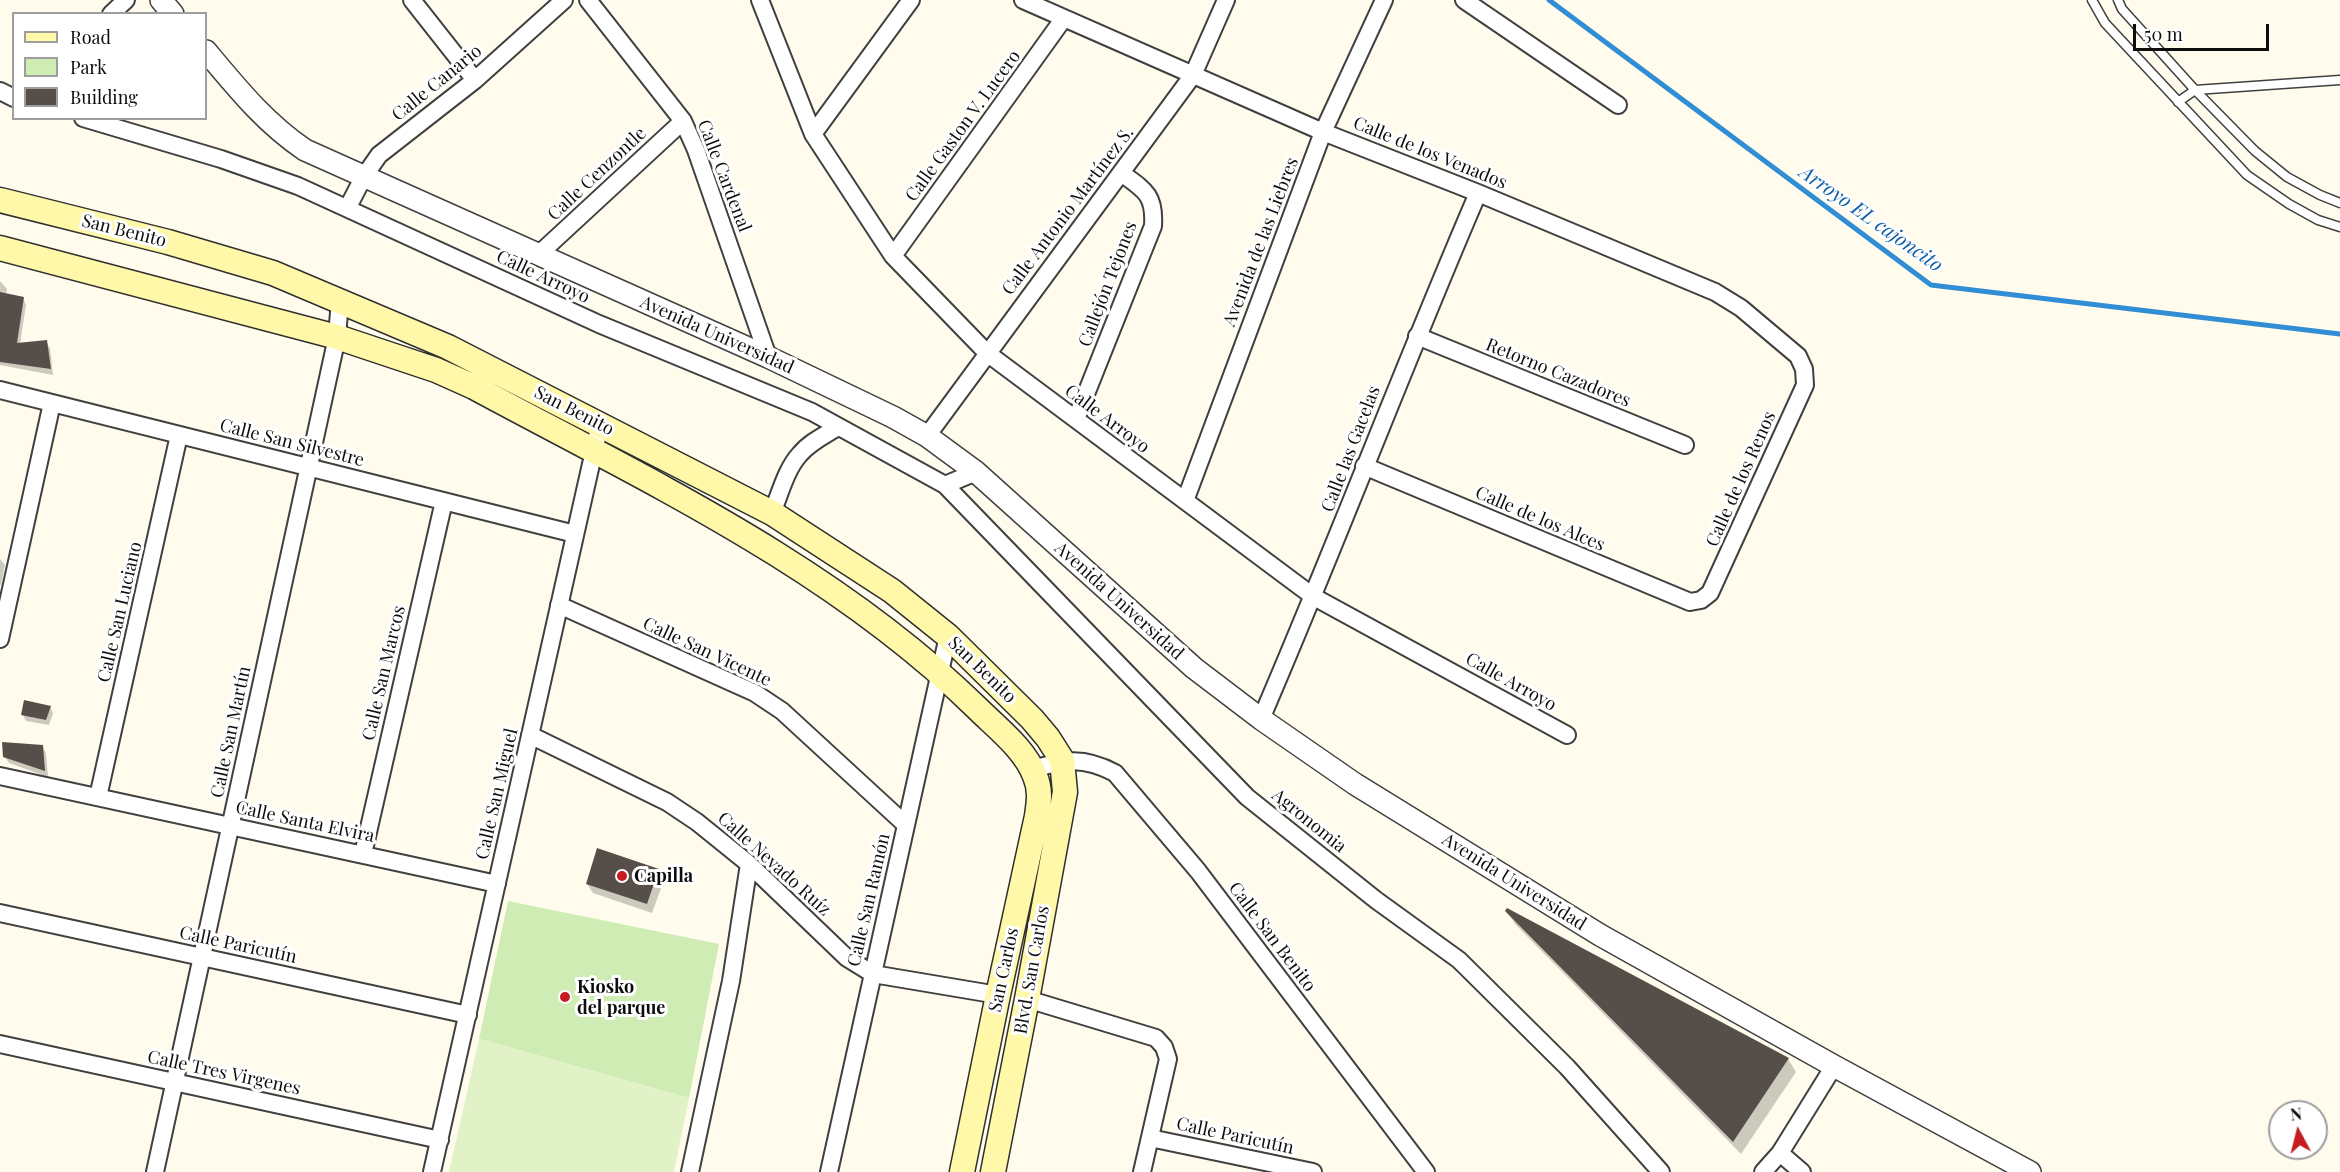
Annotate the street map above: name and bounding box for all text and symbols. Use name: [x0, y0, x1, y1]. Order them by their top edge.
legend: [12, 12, 207, 120]
scale bar: [2136, 12, 2272, 50]
text: 50 m: [2144, 22, 2183, 46]
text: Road: [70, 25, 111, 49]
street label: Calle Canario: [388, 40, 486, 126]
street label: Calle Gaston V. Lucero: [901, 46, 1025, 206]
text: Park: [70, 55, 107, 79]
text: Building: [70, 85, 138, 109]
street label: Calle de los Venados: [1350, 112, 1510, 194]
street label: Calle Cardenal: [693, 117, 755, 235]
street label: Calle Cenzontle: [543, 123, 651, 225]
street label: Calle Antonio Martínez S.: [998, 123, 1138, 299]
street label: Avenida de las Liebres: [1219, 154, 1303, 330]
water label: Arroyo EL cajoncito: [1795, 161, 1947, 277]
street label: San Benito: [79, 210, 169, 252]
street label: Callejón Tejones: [1074, 218, 1142, 350]
street label: Calle Arroyo: [493, 246, 593, 308]
street label: Avenida Universidad: [637, 291, 797, 379]
street label: Retorno Cazadores: [1483, 334, 1633, 412]
street label: Calle Arroyo: [1060, 380, 1154, 458]
street label: San Benito: [531, 382, 617, 440]
street label: Calle las Gacelas: [1317, 383, 1385, 515]
street label: Calle de los Renos: [1701, 408, 1781, 550]
street label: Calle San Silvestre: [218, 415, 366, 471]
street label: Calle de los Alces: [1472, 482, 1608, 556]
street label: Avenida Universidad: [1050, 537, 1188, 665]
street label: Calle San Luciano: [93, 540, 147, 684]
street label: Calle San Marcos: [358, 603, 410, 743]
street label: Calle San Vicente: [639, 613, 775, 691]
street label: San Benito: [943, 632, 1021, 708]
street label: Calle Arroyo: [1462, 648, 1560, 716]
street label: Calle San Martín: [207, 664, 255, 800]
street label: Calle San Miguel: [471, 726, 523, 862]
street label: Agronomia: [1268, 785, 1350, 857]
street label: Calle Santa Elvira: [234, 797, 376, 847]
street label: Calle Nevado Ruíz: [713, 807, 835, 921]
street label: Avenida Universidad: [1438, 829, 1590, 935]
street label: Calle San Ramón: [843, 831, 895, 969]
place label: Capilla: [634, 865, 693, 887]
marker: Capilla: [615, 869, 629, 883]
street label: Calle San Benito: [1224, 878, 1320, 996]
street label: Blvd. San Carlos: [1010, 904, 1054, 1036]
street label: Calle Paricutín: [177, 922, 299, 968]
street label: San Carlos: [985, 926, 1023, 1014]
place label: Kiosko del parque: [577, 976, 665, 1018]
marker: Kiosko del parque: [558, 990, 572, 1004]
street label: Calle Tres Virgenes: [145, 1046, 303, 1100]
north arrow: [2268, 1100, 2328, 1160]
text: N: [2289, 1102, 2303, 1125]
street label: Calle Paricutín: [1174, 1113, 1296, 1159]

